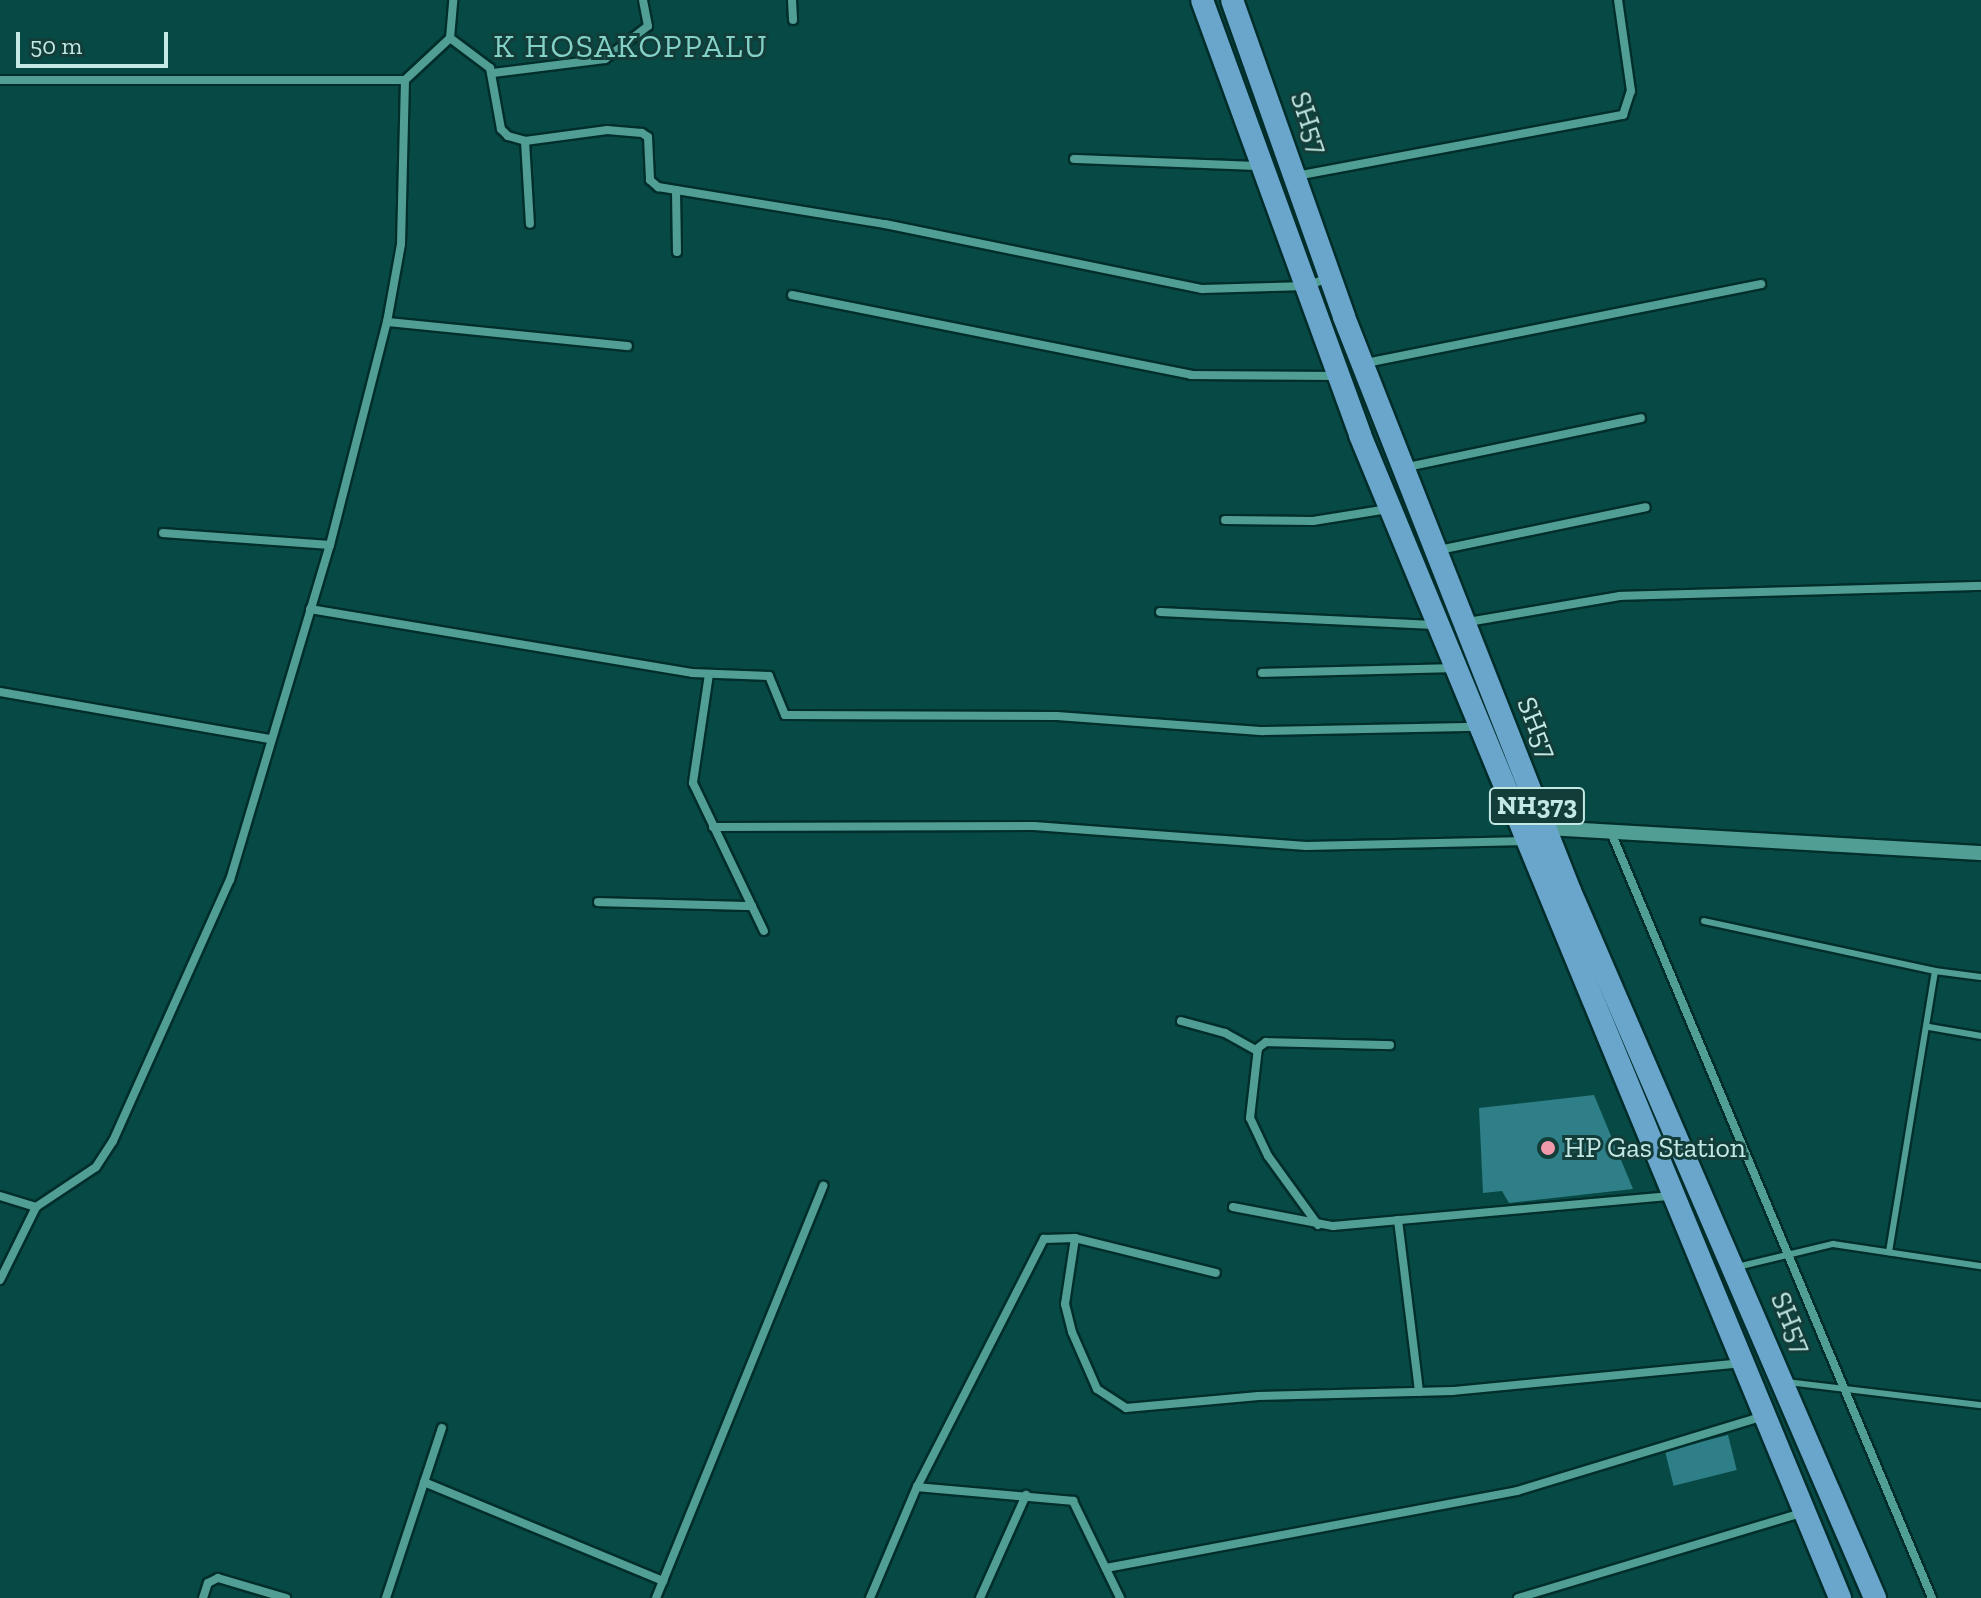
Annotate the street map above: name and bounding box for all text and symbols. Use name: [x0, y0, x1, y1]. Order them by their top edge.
scale bar: [20, 16, 172, 66]
district label: K HOSAKOPPALU: [493, 27, 769, 65]
text: 50 m: [30, 31, 82, 60]
street label: SH57: [1283, 87, 1335, 159]
street label: SH57: [1510, 692, 1564, 764]
road number: NH373: [1487, 784, 1587, 828]
place label: HP Gas Station: [1564, 1131, 1747, 1165]
marker: HP Gas Station: [1539, 1139, 1557, 1157]
street label: SH57: [1763, 1287, 1819, 1359]

